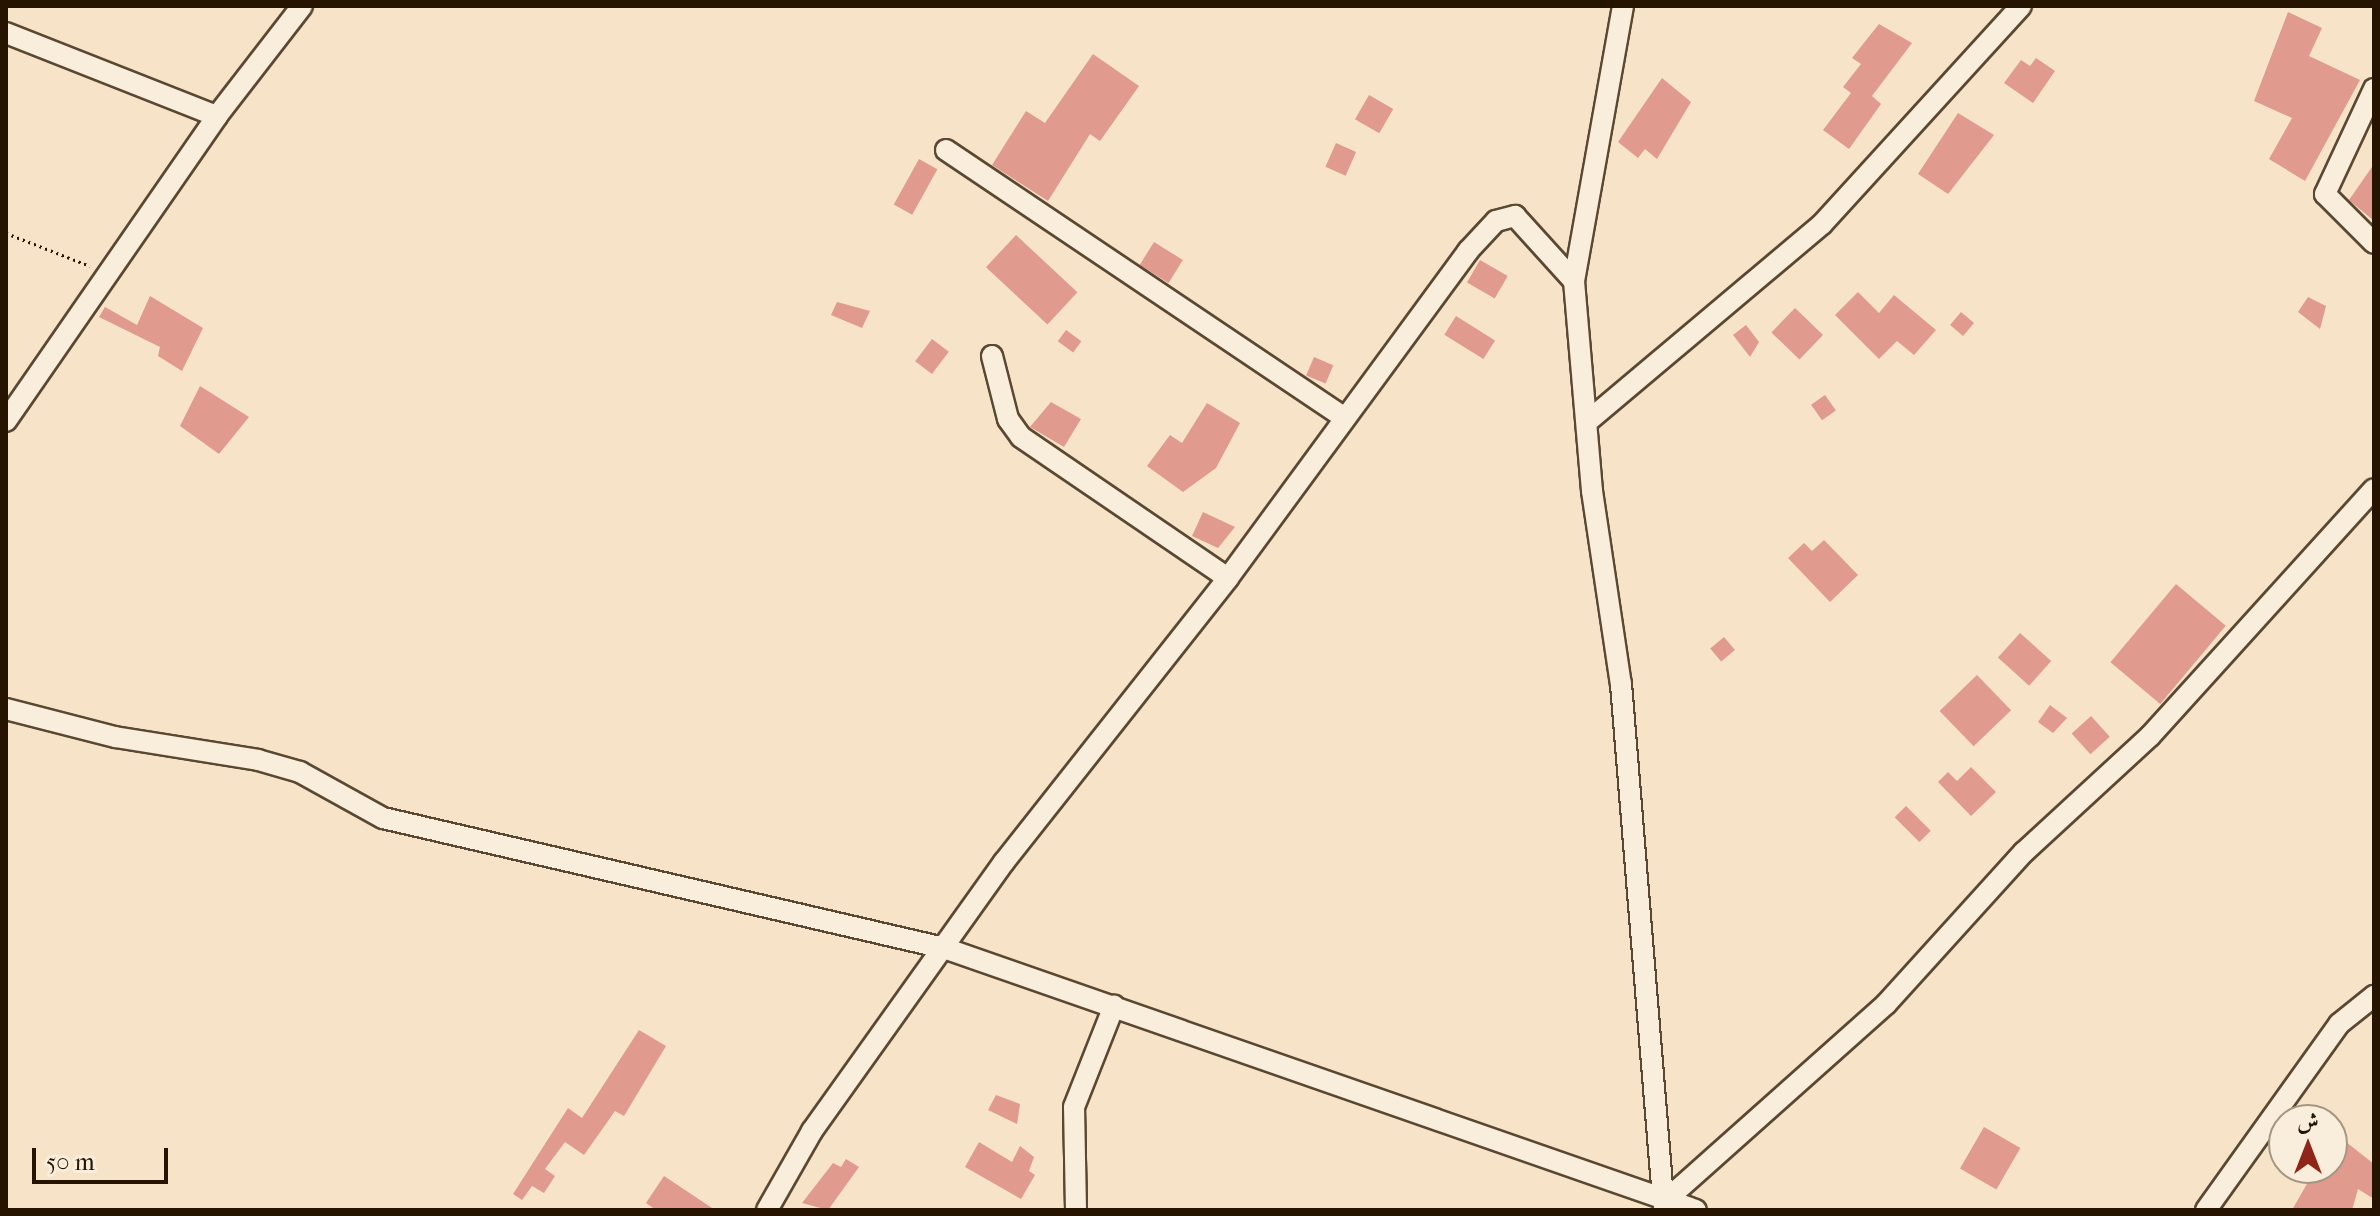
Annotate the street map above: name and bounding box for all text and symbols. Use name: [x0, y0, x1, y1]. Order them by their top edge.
north arrow: [2268, 1104, 2348, 1184]
text: ش: [2297, 1109, 2319, 1135]
scale bar: [36, 1132, 172, 1182]
text: 50 m: [46, 1148, 95, 1176]

